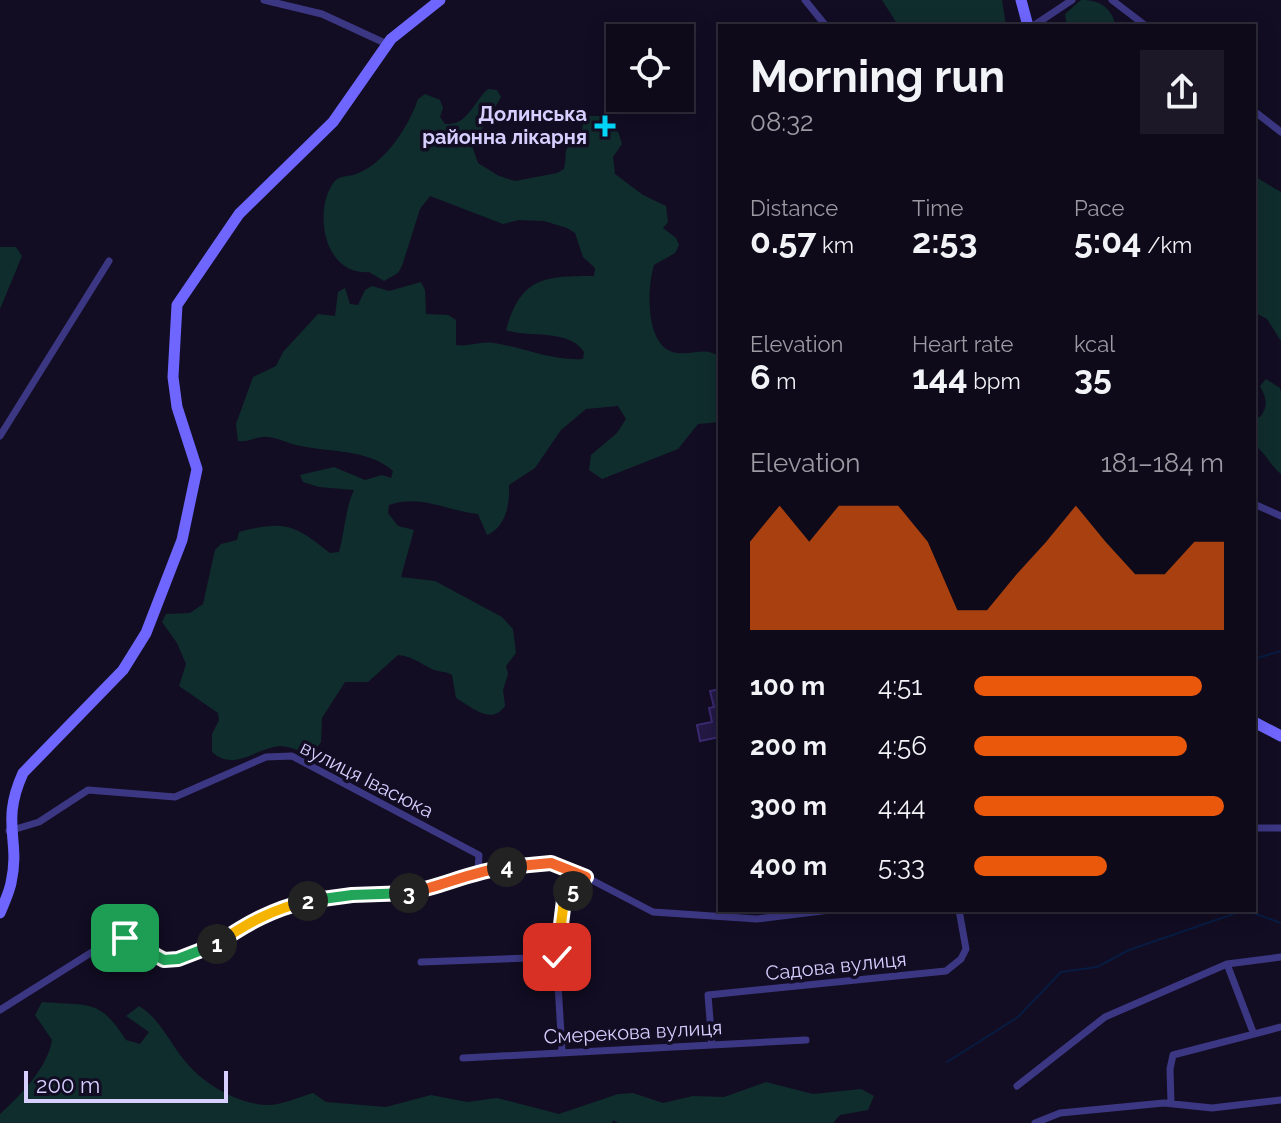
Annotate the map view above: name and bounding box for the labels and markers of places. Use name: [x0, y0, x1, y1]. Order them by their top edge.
place label: Долинська районна лікарня: [422, 102, 587, 149]
marker: Долинська районна лікарня: [594, 115, 616, 137]
pin: 4: [487, 847, 527, 887]
pin: 5: [553, 871, 593, 911]
pin: 3: [389, 873, 429, 913]
pin: 2: [288, 881, 328, 921]
pin: [91, 904, 159, 972]
pin: [523, 923, 591, 991]
pin: 1: [197, 924, 237, 964]

